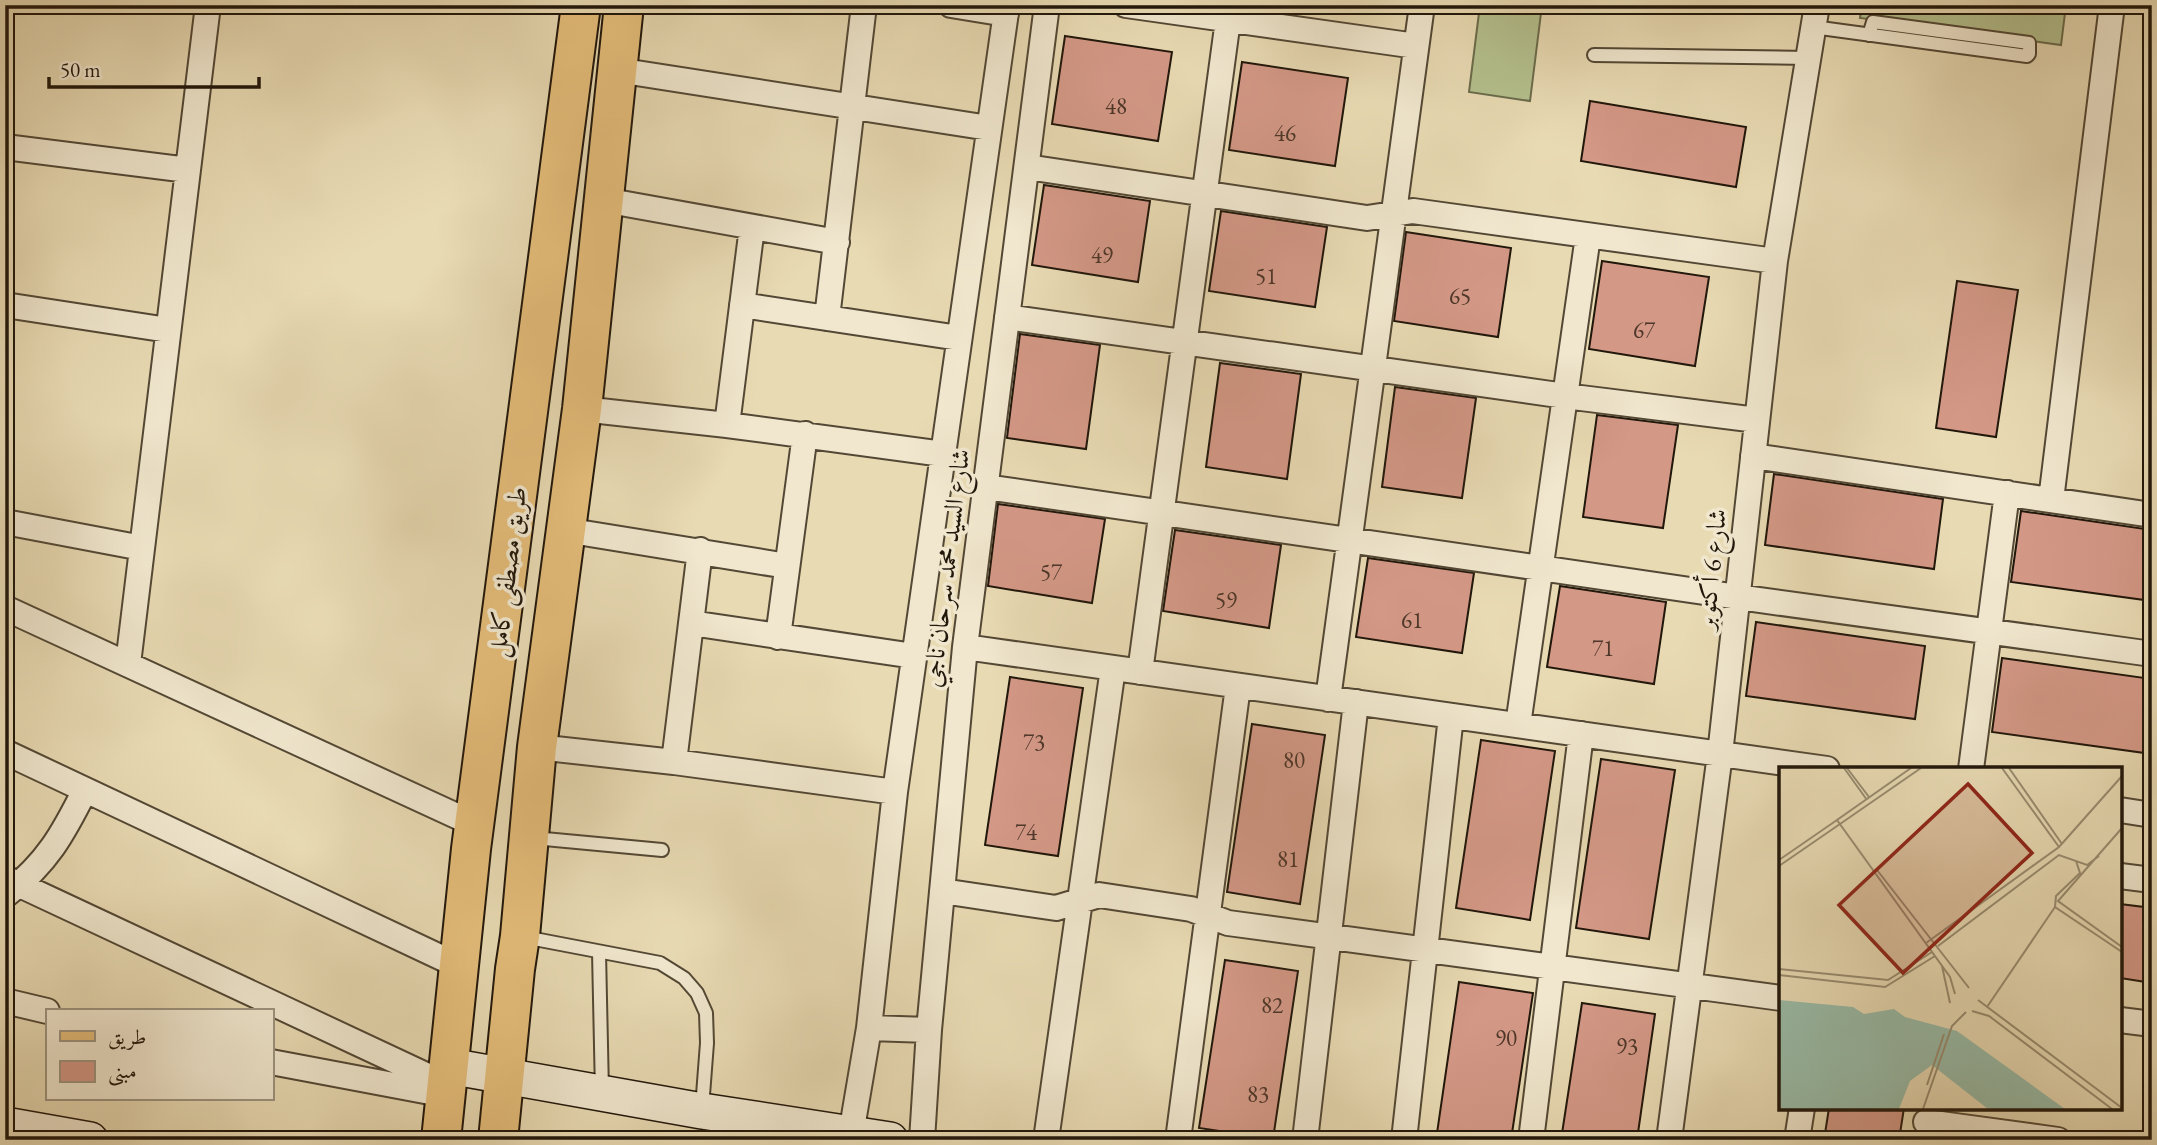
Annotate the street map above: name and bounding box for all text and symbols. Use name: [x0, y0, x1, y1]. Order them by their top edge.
scale bar: [49, 46, 259, 90]
text: 50 m: [60, 56, 101, 83]
house number: 48: [1105, 91, 1127, 121]
house number: 46: [1274, 118, 1296, 148]
house number: 49: [1091, 240, 1113, 270]
house number: 51: [1255, 261, 1277, 291]
house number: 65: [1449, 281, 1471, 311]
house number: 67: [1633, 315, 1656, 345]
street label: شارع السيد محمد سرحان ناجي: [915, 447, 982, 690]
street label: طريق مصطفى كامل: [480, 485, 536, 659]
street label: شارع 6 أكتوبر: [1687, 507, 1739, 634]
house number: 57: [1040, 557, 1063, 587]
house number: 59: [1215, 585, 1237, 615]
house number: 61: [1401, 605, 1423, 635]
house number: 71: [1592, 633, 1614, 663]
house number: 73: [1023, 727, 1045, 757]
house number: 80: [1283, 745, 1305, 775]
inset map: [1779, 767, 2122, 1110]
house number: 74: [1015, 817, 1038, 847]
house number: 81: [1277, 844, 1299, 874]
house number: 82: [1261, 990, 1283, 1020]
legend: [46, 1009, 273, 1100]
text: طريق: [108, 1023, 146, 1050]
house number: 90: [1495, 1023, 1517, 1053]
house number: 93: [1616, 1031, 1638, 1061]
text: مبنى: [108, 1057, 137, 1086]
house number: 83: [1247, 1079, 1269, 1109]

